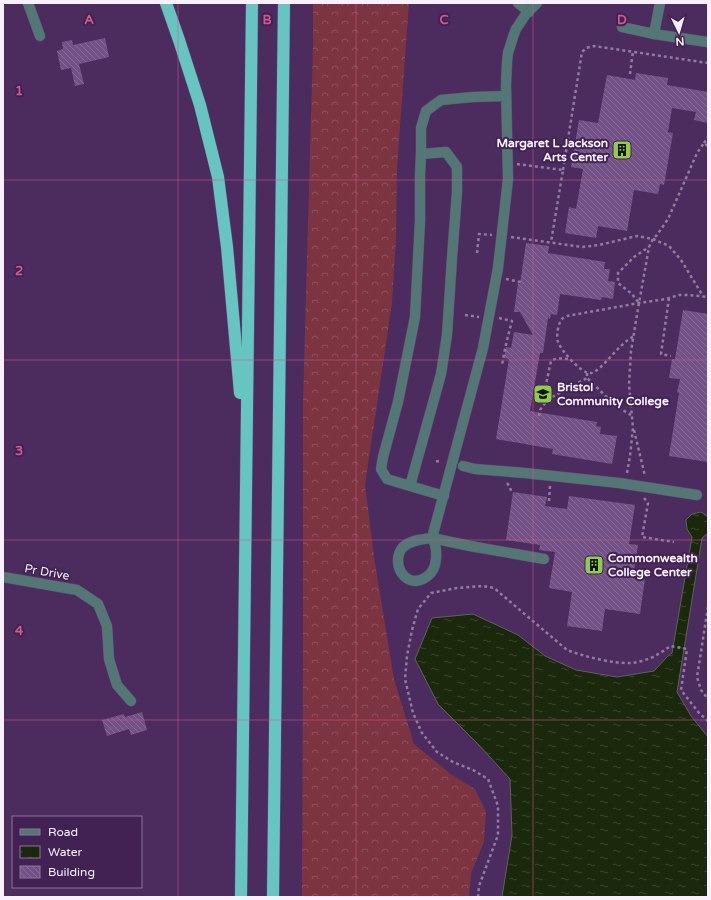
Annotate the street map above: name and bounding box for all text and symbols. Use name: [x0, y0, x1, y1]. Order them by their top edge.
text: A: [84, 12, 94, 28]
text: B: [262, 12, 272, 28]
text: C: [439, 12, 449, 28]
text: D: [617, 12, 627, 28]
north arrow: [659, 12, 699, 52]
text: N: [675, 35, 685, 48]
text: 1: [15, 83, 23, 99]
place label: Margaret L Jackson Arts Center: [496, 136, 608, 164]
building icon: Margaret L Jackson Arts Center: [611, 139, 633, 161]
text: 2: [15, 263, 23, 279]
place label: Bristol Community College: [557, 380, 669, 409]
school or university icon: Bristol Community College: [532, 383, 554, 405]
text: 3: [15, 443, 23, 459]
place label: Commonwealth College Center: [608, 551, 698, 580]
building icon: Commonwealth College Center: [583, 554, 605, 576]
street label: Pr Drive: [24, 561, 71, 583]
text: 4: [15, 623, 24, 639]
legend: [12, 816, 142, 888]
text: Road: [48, 825, 78, 839]
text: Water: [48, 845, 83, 859]
text: Building: [48, 865, 95, 879]

